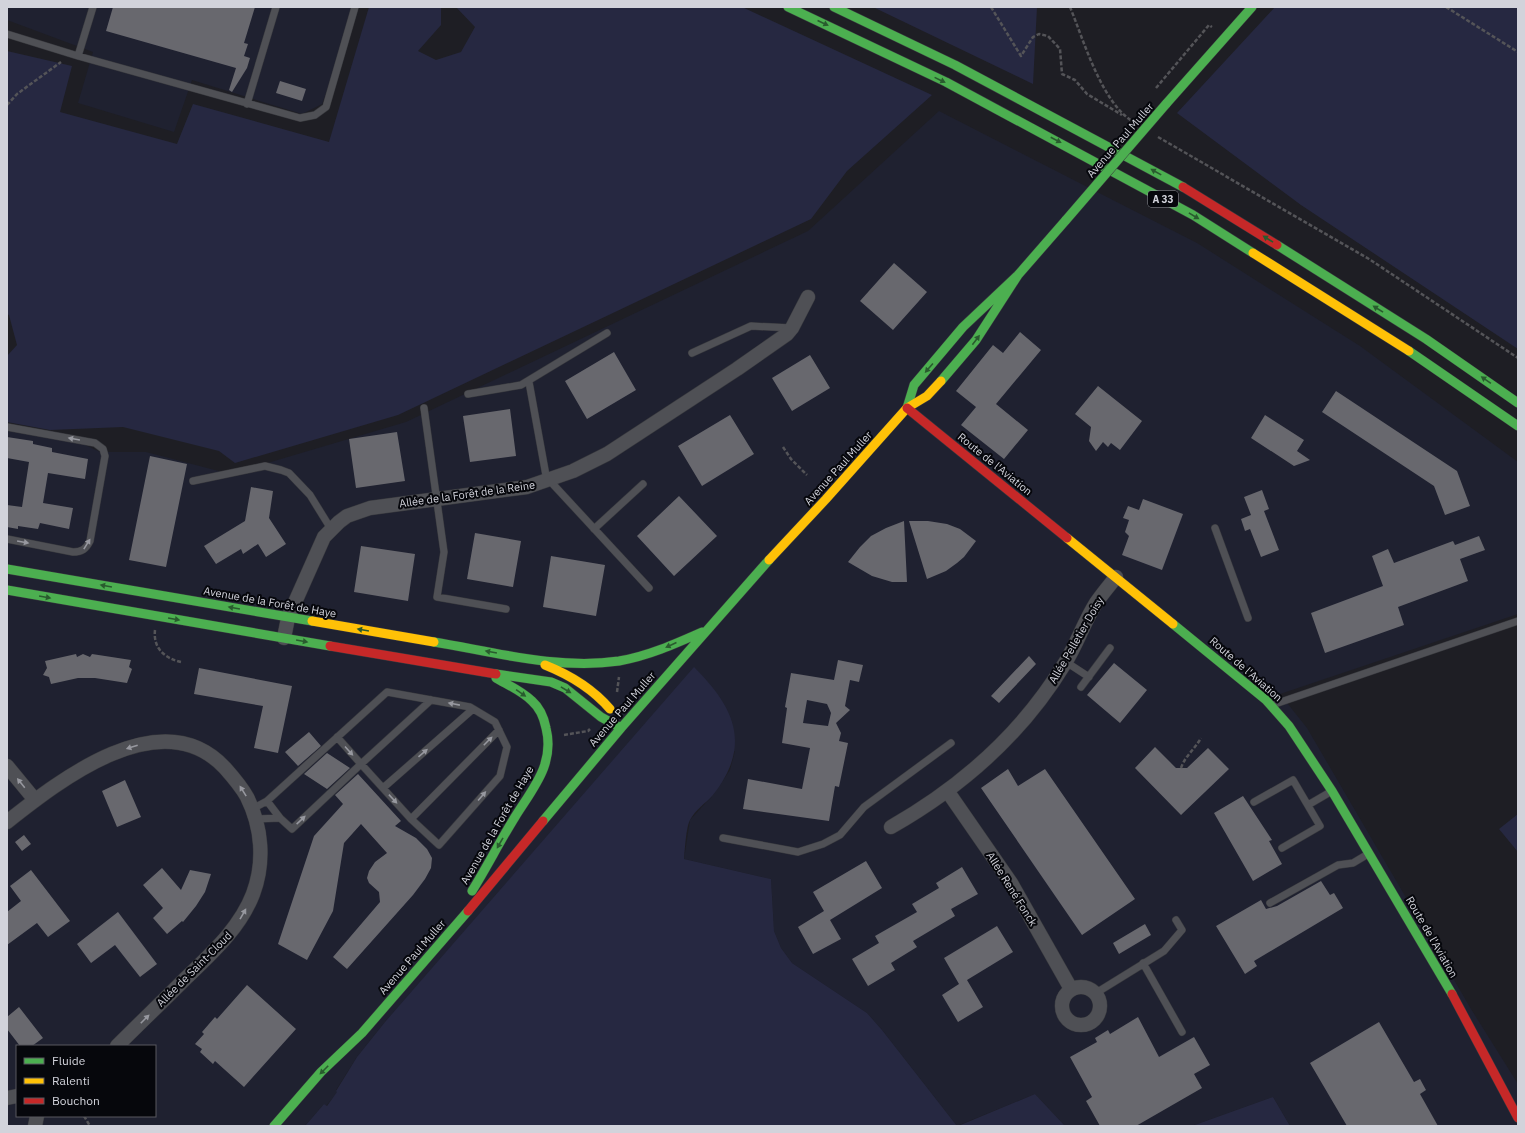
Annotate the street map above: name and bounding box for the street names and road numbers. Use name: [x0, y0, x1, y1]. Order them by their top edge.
street label: Avenue Paul Muller: [1084, 100, 1156, 180]
road number: A 33: [1148, 191, 1178, 207]
street label: Avenue Paul Muller: [801, 428, 875, 508]
street label: Route de l'Aviation: [955, 430, 1035, 498]
street label: Allée de la Forêt de la Reine: [398, 478, 536, 510]
street label: Avenue de la Forêt de Haye: [203, 583, 337, 621]
street label: Allée Pelletier Doisy: [1045, 593, 1107, 686]
street label: Route de l'Aviation: [1207, 634, 1285, 704]
street label: Avenue Paul Muller: [586, 669, 658, 749]
street label: Avenue de la Forêt de Haye: [457, 763, 537, 887]
street label: Allée René Fonck: [984, 849, 1041, 929]
street label: Route de l'Aviation: [1403, 894, 1461, 980]
street label: Avenue Paul Muller: [376, 917, 448, 997]
street label: Allée de Saint-Cloud: [153, 928, 235, 1010]

